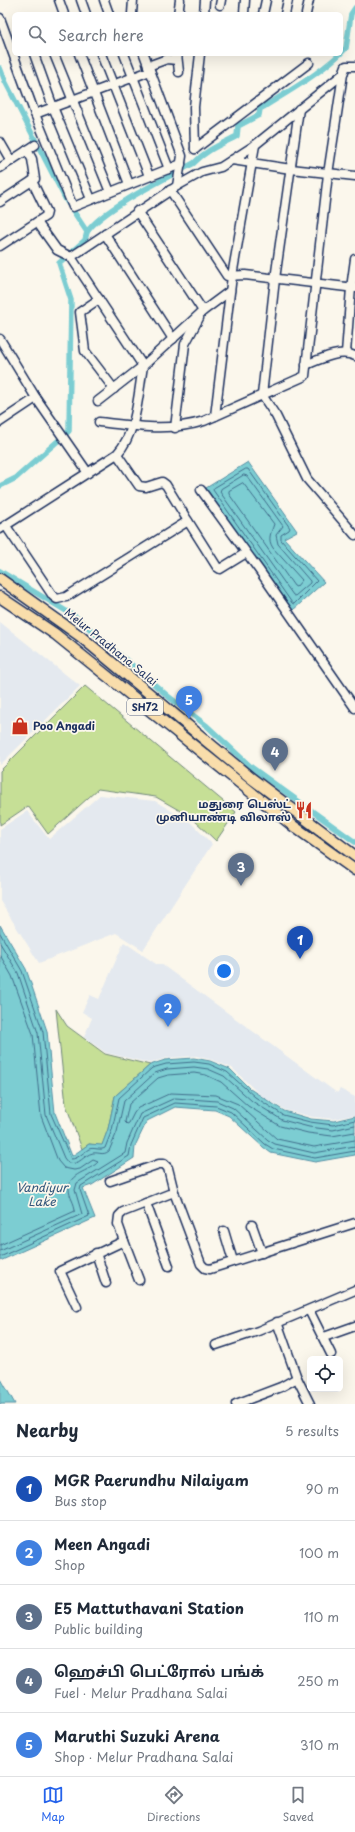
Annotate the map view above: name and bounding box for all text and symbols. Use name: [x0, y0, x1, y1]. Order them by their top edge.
search box: [12, 12, 343, 56]
icon: search: [26, 23, 48, 45]
text: Search here: [58, 23, 144, 46]
street label: Melur Pradhana Salai: [61, 604, 162, 690]
pin: 5: [176, 686, 202, 719]
road number: SH72: [127, 699, 163, 715]
shop icon: Poo Angadi: [10, 716, 30, 736]
place label: Poo Angadi: [33, 717, 95, 734]
pin: 4: [262, 738, 288, 771]
place label: மதுரை பெஸ்ட் முனியாண்டி விலாஸ்: [156, 795, 291, 825]
restaurant icon: மதுரை பெஸ்ட் முனியாண்டி விலாஸ்: [294, 800, 314, 820]
pin: 3: [228, 853, 254, 886]
pin: 1: [287, 926, 313, 959]
your location: [214, 961, 234, 981]
pin: 2: [155, 994, 181, 1027]
water label: Vandiyur Lake: [16, 1178, 70, 1210]
map controls: [307, 1356, 343, 1392]
button: locate: [307, 1356, 343, 1392]
text: Nearby: [16, 1417, 78, 1443]
text: 5 results: [285, 1421, 339, 1440]
text: MGR Paerundhu Nilaiyam: [54, 1468, 249, 1491]
text: 1: [26, 1479, 32, 1498]
text: 90 m: [306, 1479, 339, 1498]
text: Bus stop: [54, 1491, 107, 1510]
text: Meen Angadi: [54, 1532, 150, 1555]
text: 2: [24, 1543, 34, 1562]
text: 100 m: [299, 1543, 339, 1562]
text: Shop: [54, 1555, 85, 1574]
text: E5 Mattuthavani Station: [54, 1596, 244, 1619]
text: 3: [25, 1607, 33, 1626]
text: 110 m: [304, 1607, 339, 1626]
text: Public building: [54, 1619, 143, 1638]
text: ஹெச்பி பெட்ரோல் பங்க்: [54, 1659, 264, 1682]
text: 4: [25, 1671, 33, 1690]
text: 250 m: [297, 1671, 339, 1690]
text: Fuel · Melur Pradhana Salai: [54, 1683, 228, 1702]
text: Maruthi Suzuki Arena: [54, 1724, 220, 1747]
text: 5: [25, 1735, 33, 1754]
text: 310 m: [300, 1735, 339, 1754]
text: Shop · Melur Pradhana Salai: [54, 1747, 233, 1766]
tab: Map: [41, 1784, 65, 1825]
tab: Directions: [147, 1784, 200, 1825]
tab: Saved: [283, 1784, 314, 1825]

